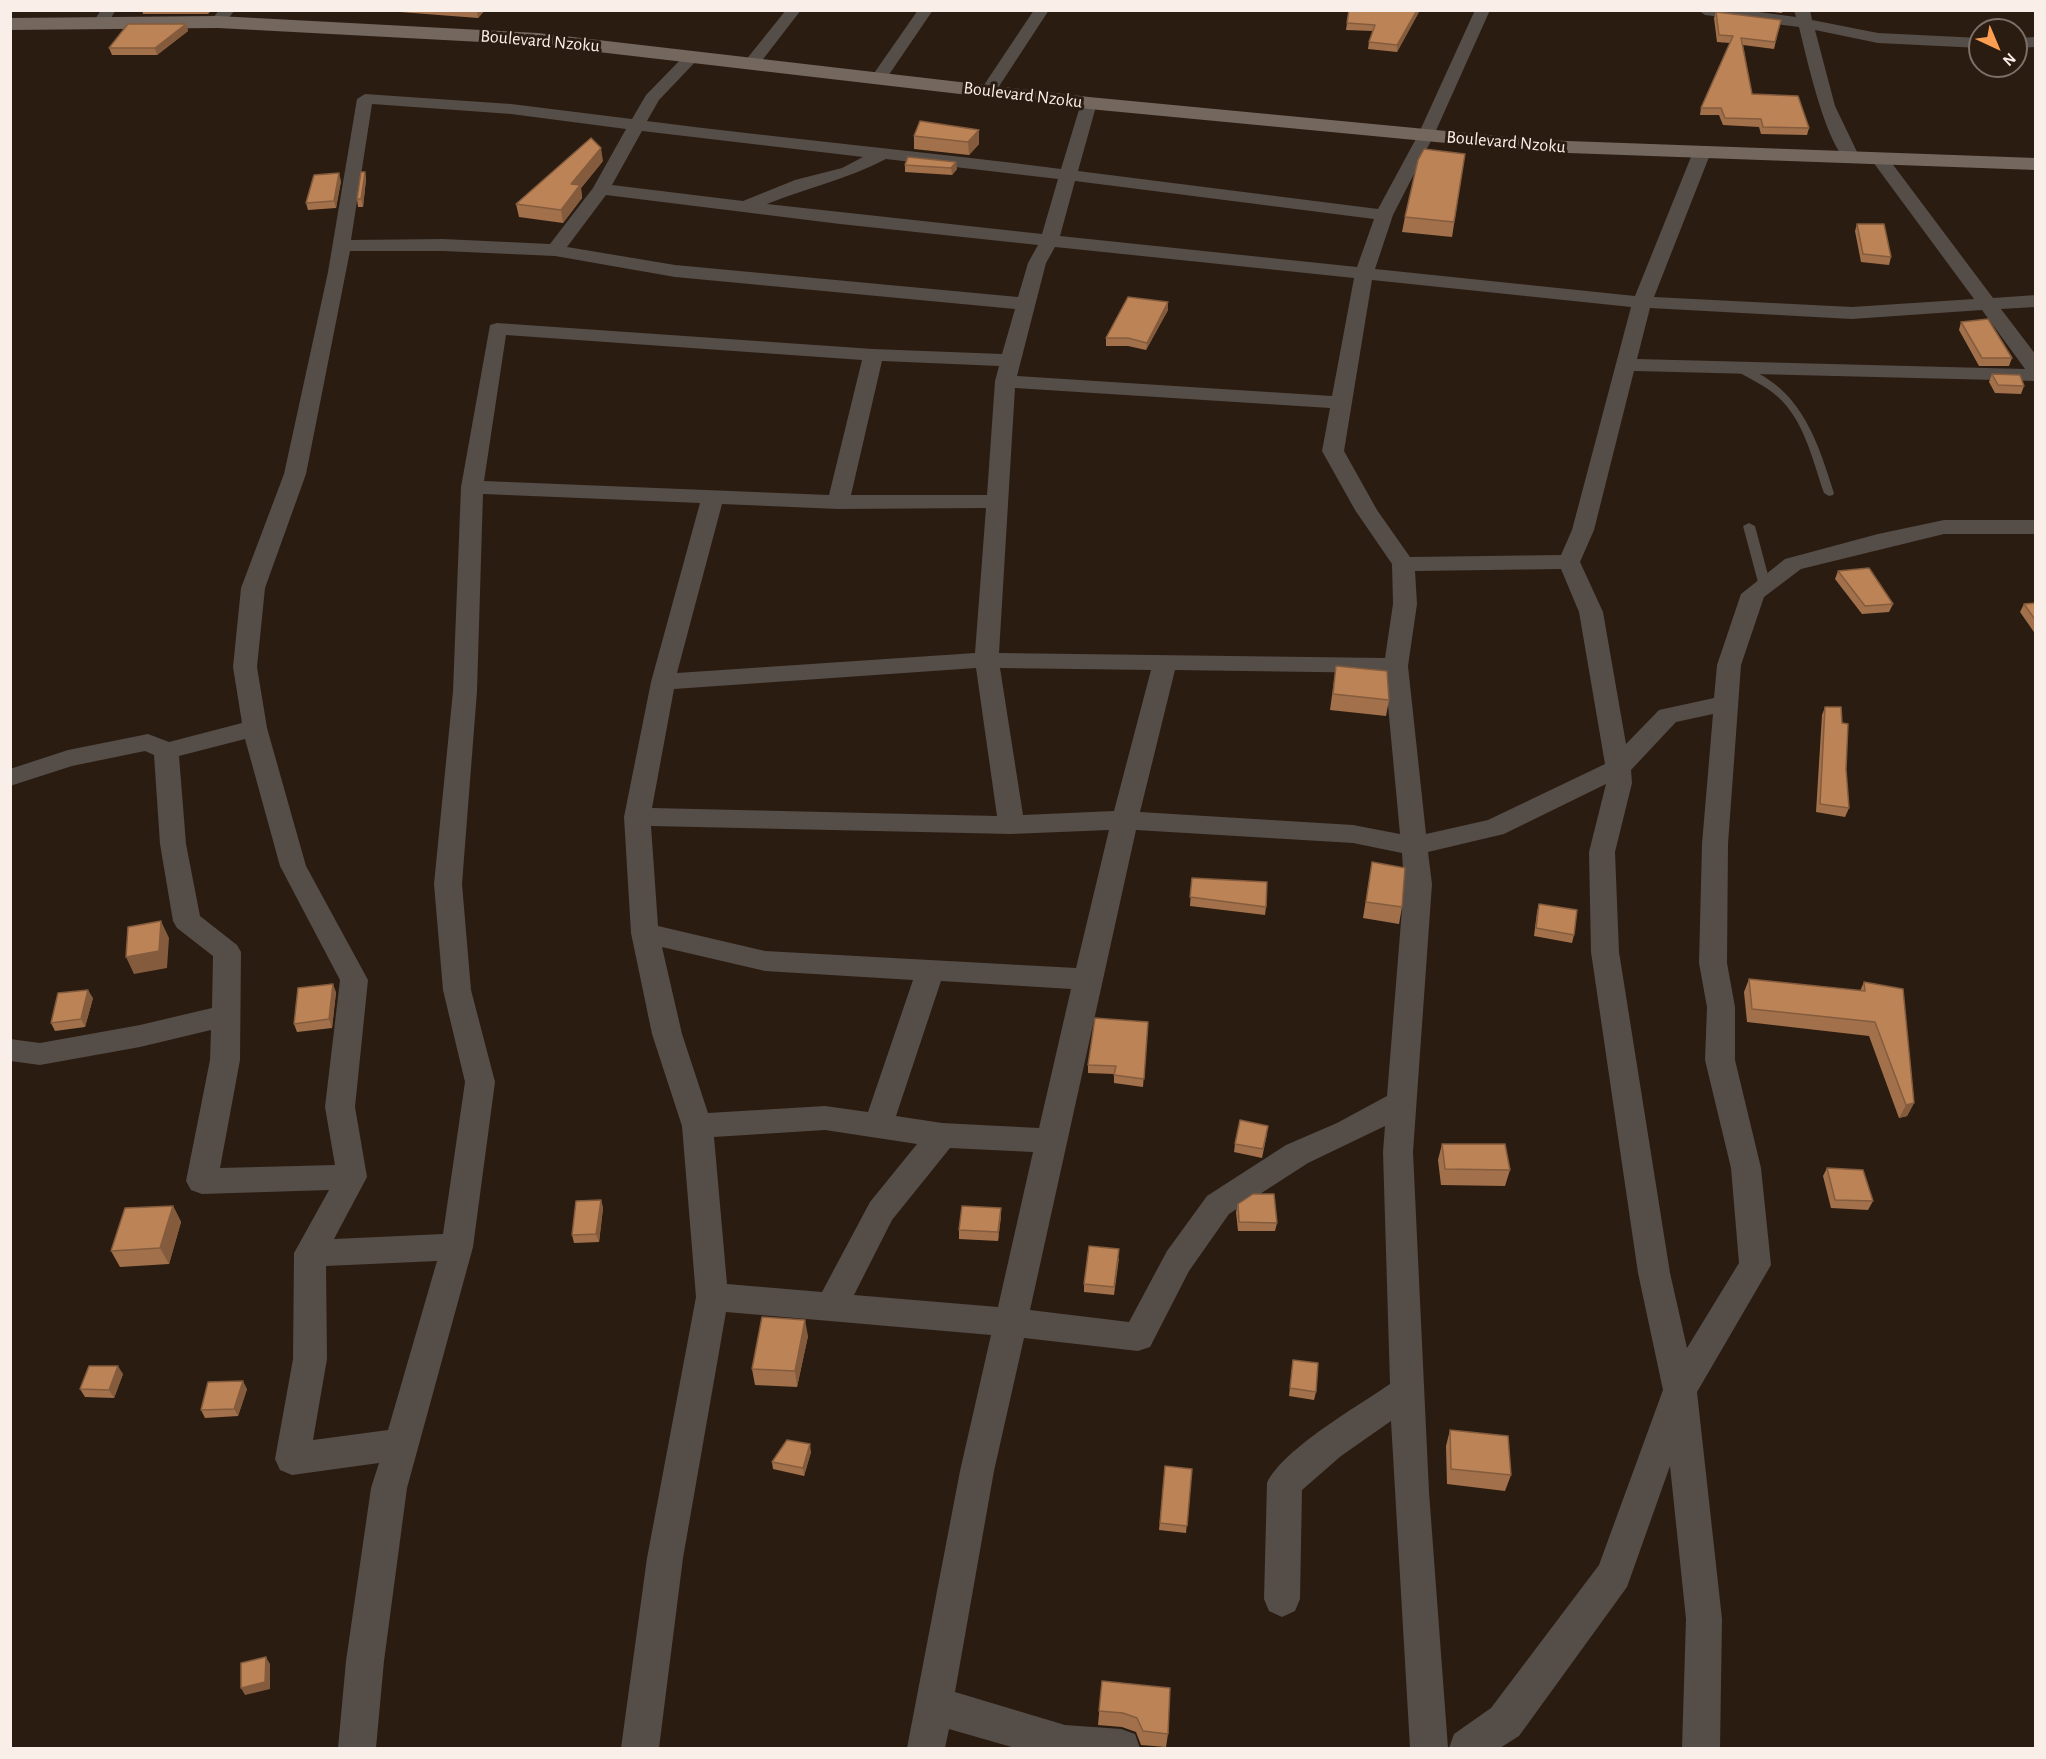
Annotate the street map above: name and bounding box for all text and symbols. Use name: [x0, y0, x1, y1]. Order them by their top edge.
north arrow: [1968, 18, 2028, 78]
street label: Boulevard Nzoku: [480, 25, 600, 57]
text: N: [2000, 50, 2019, 69]
street label: Boulevard Nzoku: [962, 77, 1084, 113]
street label: Boulevard Nzoku: [1446, 126, 1566, 158]

